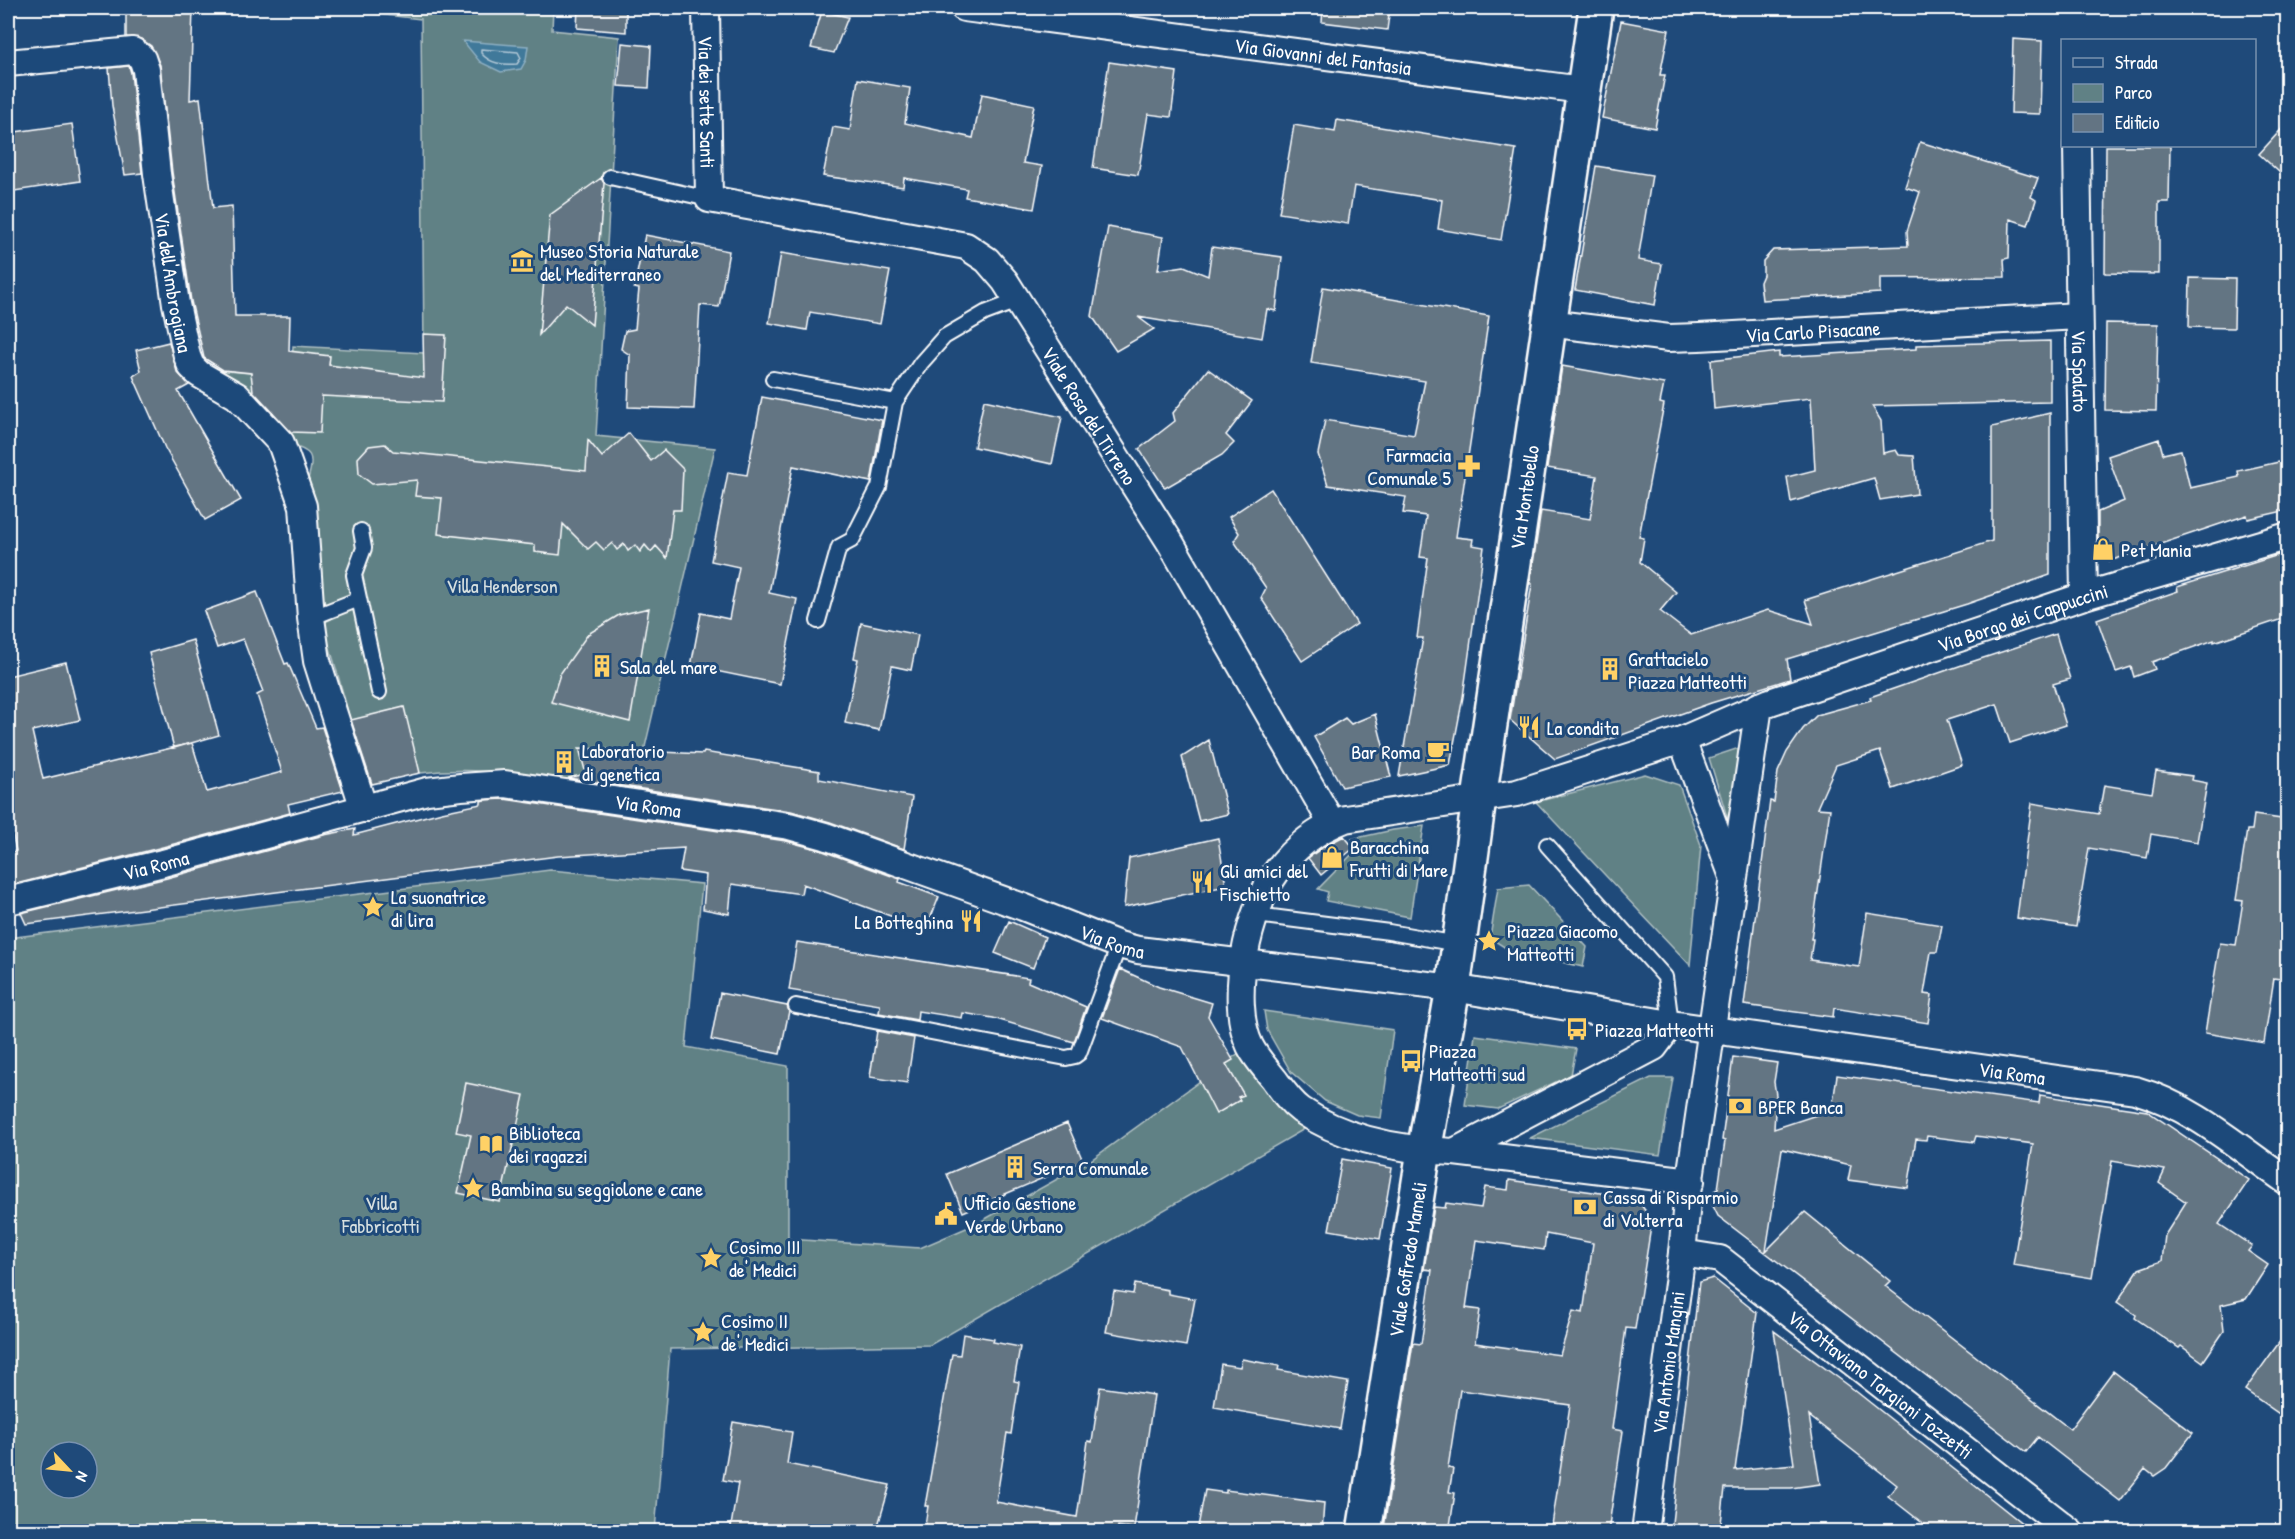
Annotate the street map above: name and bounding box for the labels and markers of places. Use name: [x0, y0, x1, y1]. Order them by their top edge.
place label: Museo Storia Naturale del Mediterraneo: [540, 237, 699, 287]
museum icon: Museo Storia Naturale del Mediterraneo: [509, 248, 535, 274]
place label: Farmacia Comunale 5: [1367, 441, 1452, 491]
pharmacy icon: Farmacia Comunale 5: [1456, 453, 1482, 479]
shop icon: Pet Mania: [2090, 536, 2116, 562]
place label: Pet Mania: [2121, 536, 2191, 563]
place label: Grattacielo Piazza Matteotti: [1628, 645, 1747, 695]
building icon: Sala del mare: [589, 653, 615, 679]
place label: Sala del mare: [620, 653, 718, 680]
building icon: Grattacielo Piazza Matteotti: [1597, 656, 1623, 682]
restaurant icon: La condita: [1516, 714, 1542, 740]
place label: La condita: [1547, 714, 1619, 741]
place label: Laboratorio di genetica: [582, 737, 664, 787]
place label: Bar Roma: [1351, 738, 1420, 765]
cafe icon: Bar Roma: [1425, 738, 1451, 764]
building icon: Laboratorio di genetica: [551, 749, 577, 775]
place label: Baracchina Frutti di Mare: [1349, 833, 1448, 883]
shop icon: Baracchina Frutti di Mare: [1319, 844, 1345, 870]
place label: Gli amici del Fischietto: [1219, 857, 1309, 907]
restaurant icon: Gli amici del Fischietto: [1189, 869, 1215, 895]
place label: La suonatrice di lira: [391, 883, 486, 933]
place icon: La suonatrice di lira: [360, 894, 386, 920]
place label: La Botteghina: [855, 908, 953, 935]
restaurant icon: La Botteghina: [958, 908, 984, 934]
place label: Piazza Giacomo Matteotti: [1507, 917, 1618, 967]
place icon: Piazza Giacomo Matteotti: [1476, 928, 1502, 954]
bus stop icon: Piazza Matteotti: [1564, 1016, 1590, 1042]
place label: Piazza Matteotti: [1595, 1016, 1714, 1043]
place label: Piazza Matteotti sud: [1429, 1037, 1525, 1087]
bus stop icon: Piazza Matteotti sud: [1398, 1048, 1424, 1074]
bank icon: BPER Banca: [1727, 1093, 1753, 1119]
place label: BPER Banca: [1758, 1093, 1843, 1120]
place label: Biblioteca dei ragazzi: [509, 1119, 588, 1169]
library icon: Biblioteca dei ragazzi: [478, 1131, 504, 1157]
building icon: Serra Comunale: [1002, 1154, 1028, 1180]
place label: Serra Comunale: [1033, 1154, 1149, 1181]
place icon: Bambina su seggiolone e cane: [460, 1175, 486, 1201]
place label: Bambina su seggiolone e cane: [491, 1175, 703, 1202]
place label: Cassa di Risparmio di Volterra: [1603, 1183, 1738, 1233]
place label: Ufficio Gestione Verde Urbano: [964, 1189, 1077, 1239]
bank icon: Cassa di Risparmio di Volterra: [1572, 1194, 1598, 1220]
public building icon: Ufficio Gestione Verde Urbano: [933, 1201, 959, 1227]
place label: Cosimo III de' Medici: [729, 1233, 801, 1283]
place icon: Cosimo III de' Medici: [698, 1245, 724, 1271]
place label: Cosimo II de' Medici: [721, 1307, 789, 1357]
place icon: Cosimo II de' Medici: [690, 1319, 716, 1345]

